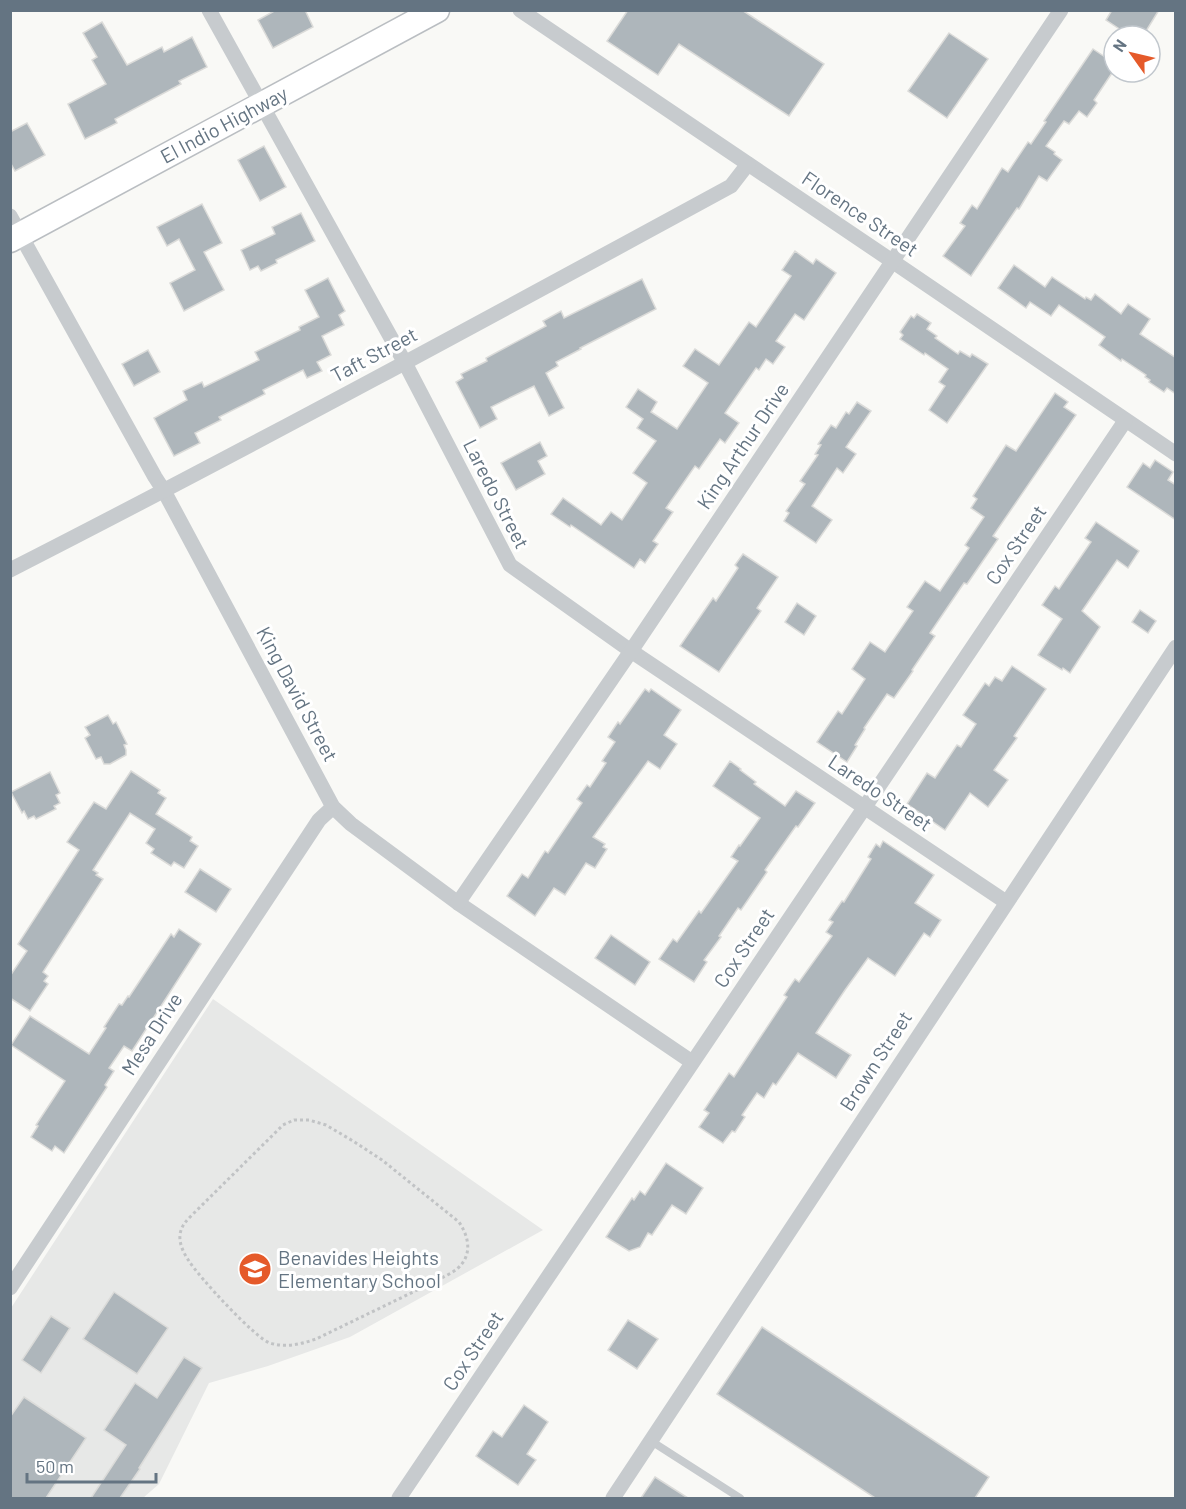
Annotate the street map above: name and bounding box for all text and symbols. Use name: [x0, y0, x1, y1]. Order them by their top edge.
north arrow: [1102, 24, 1162, 84]
text: N: [1108, 36, 1130, 55]
street label: El Indio Highway: [156, 81, 291, 168]
street label: Florence Street: [798, 165, 923, 261]
street label: Taft Street: [326, 321, 421, 387]
street label: King Arthur Drive: [691, 378, 793, 513]
street label: Laredo Street: [459, 435, 535, 552]
street label: Cox Street: [980, 500, 1051, 589]
street label: King David Street: [252, 622, 344, 765]
street label: Laredo Street: [824, 749, 937, 836]
street label: Cox Street: [708, 903, 779, 992]
street label: Mesa Drive: [116, 988, 187, 1079]
street label: Brown Street: [834, 1006, 916, 1115]
place label: Benavides Heights Elementary School: [278, 1245, 441, 1292]
school or university icon: Benavides Heights Elementary School: [237, 1251, 273, 1287]
street label: Cox Street: [437, 1306, 508, 1395]
scale bar: [27, 1446, 156, 1484]
text: 50 m: [36, 1455, 74, 1477]

